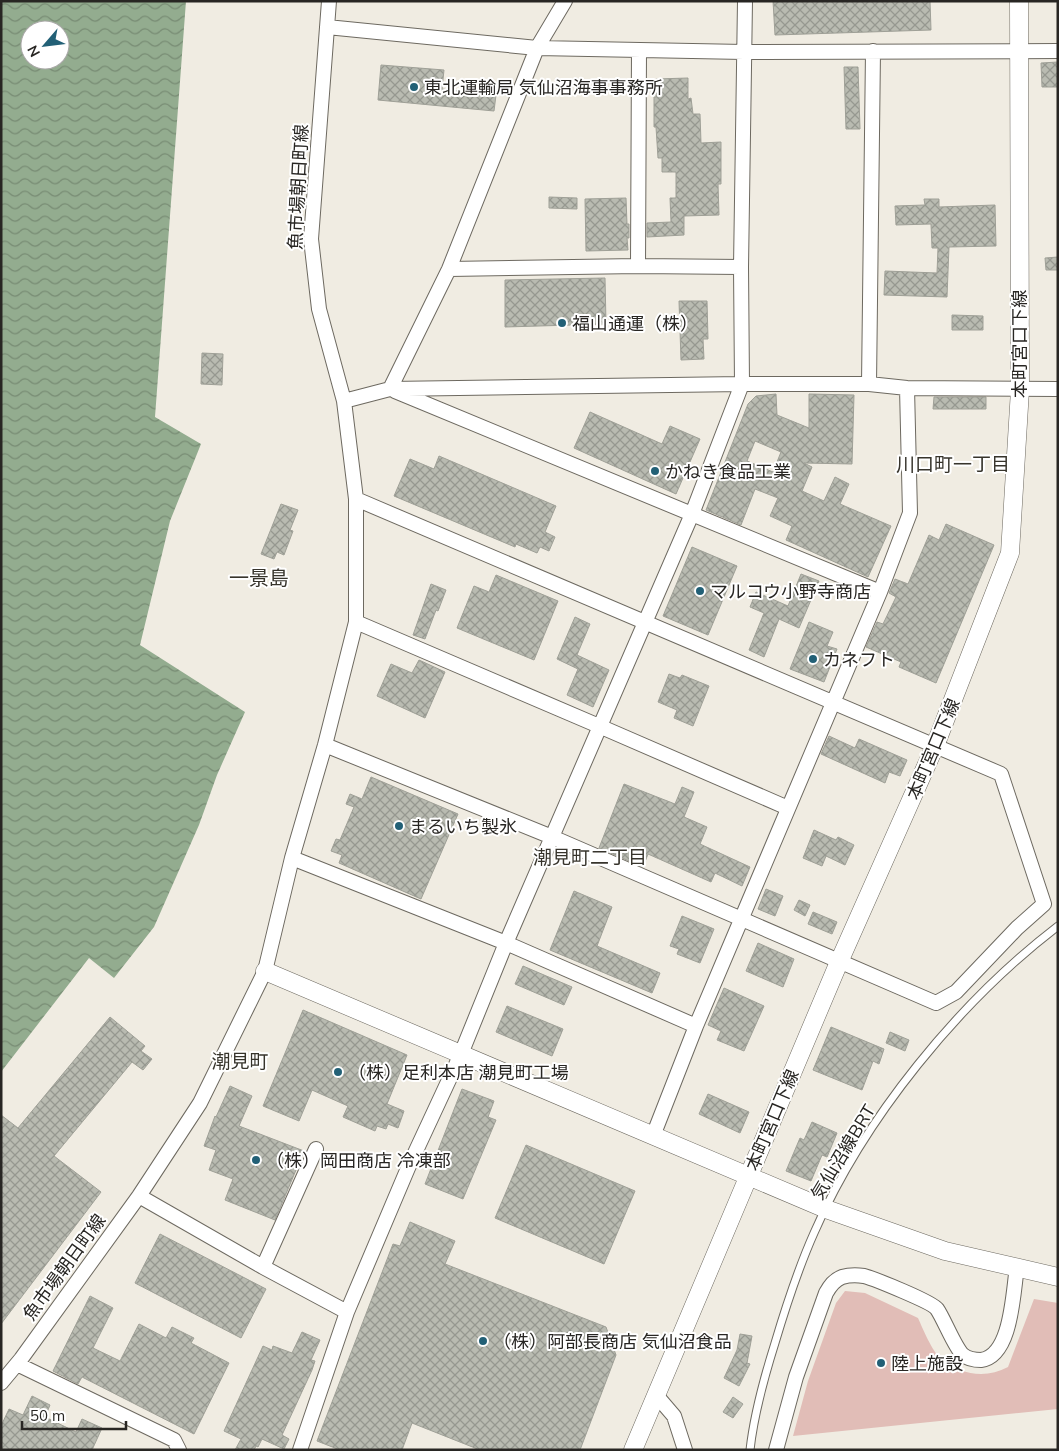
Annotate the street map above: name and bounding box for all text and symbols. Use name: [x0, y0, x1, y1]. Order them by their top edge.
north arrow: [20, 20, 70, 70]
text: N: [23, 42, 44, 60]
place label: 東北運輸局 気仙沼海事事務所: [424, 76, 663, 99]
marker: 東北運輸局 気仙沼海事事務所: [408, 81, 420, 93]
street label: 魚市場朝日町線: [283, 123, 313, 251]
street label: 本町宮口下線: [1008, 290, 1031, 398]
place label: 福山通運（株）: [572, 312, 698, 335]
marker: 福山通運（株）: [556, 317, 568, 329]
district label: 川口町一丁目: [896, 452, 1010, 476]
place label: かねき食品工業: [665, 460, 791, 483]
marker: かねき食品工業: [649, 465, 661, 477]
district label: 一景島: [229, 565, 289, 590]
place label: マルコウ小野寺商店: [710, 580, 871, 603]
marker: マルコウ小野寺商店: [694, 585, 706, 597]
place label: カネフト: [823, 648, 895, 671]
marker: カネフト: [807, 653, 819, 665]
street label: 本町宮口下線: [901, 695, 965, 803]
place label: まるいち製氷: [409, 815, 517, 838]
marker: まるいち製氷: [393, 820, 405, 832]
district label: 潮見町二丁目: [533, 845, 647, 869]
district label: 潮見町: [211, 1049, 269, 1073]
place label: （株）足利本店 潮見町工場: [348, 1061, 569, 1084]
marker: （株）足利本店 潮見町工場: [332, 1066, 344, 1078]
street label: 本町宮口下線: [740, 1066, 804, 1174]
street label: 気仙沼線BRT: [806, 1100, 881, 1204]
place label: （株）岡田商店 冷凍部: [266, 1149, 451, 1172]
marker: （株）岡田商店 冷凍部: [250, 1154, 262, 1166]
street label: 魚市場朝日町線: [18, 1209, 110, 1325]
place label: （株）阿部長商店 気仙沼食品: [493, 1330, 732, 1353]
marker: （株）阿部長商店 気仙沼食品: [477, 1335, 489, 1347]
place label: 陸上施設: [891, 1352, 963, 1375]
marker: 陸上施設: [875, 1357, 887, 1369]
scale bar: [22, 1398, 126, 1430]
text: 50 m: [30, 1406, 65, 1425]

